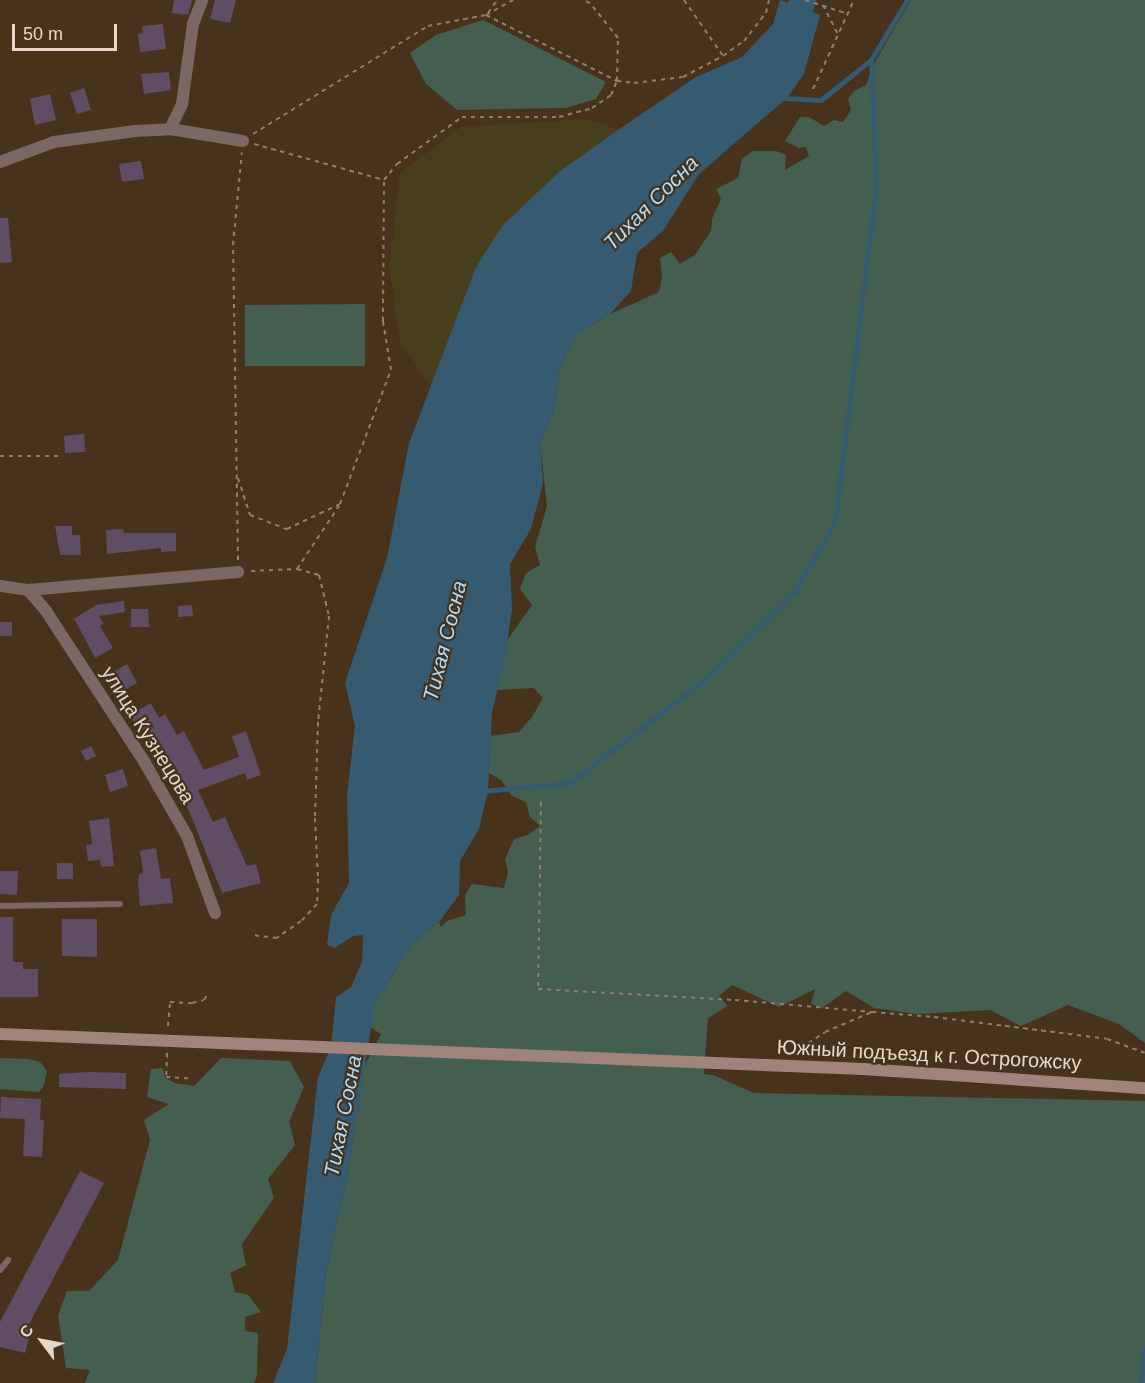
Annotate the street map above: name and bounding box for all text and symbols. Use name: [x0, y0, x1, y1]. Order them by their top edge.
scale bar: [15, 12, 120, 50]
text: 50 m: [23, 24, 63, 44]
water label: Тихая Сосна: [598, 150, 704, 256]
water label: Тихая Сосна: [418, 578, 472, 704]
street label: улица Кузнецова: [96, 662, 200, 808]
street label: Южный подъезд к г. Острогожску: [776, 1035, 1082, 1075]
water label: Тихая Сосна: [319, 1053, 367, 1179]
north arrow: [12, 1311, 72, 1371]
text: С: [16, 1322, 37, 1341]

